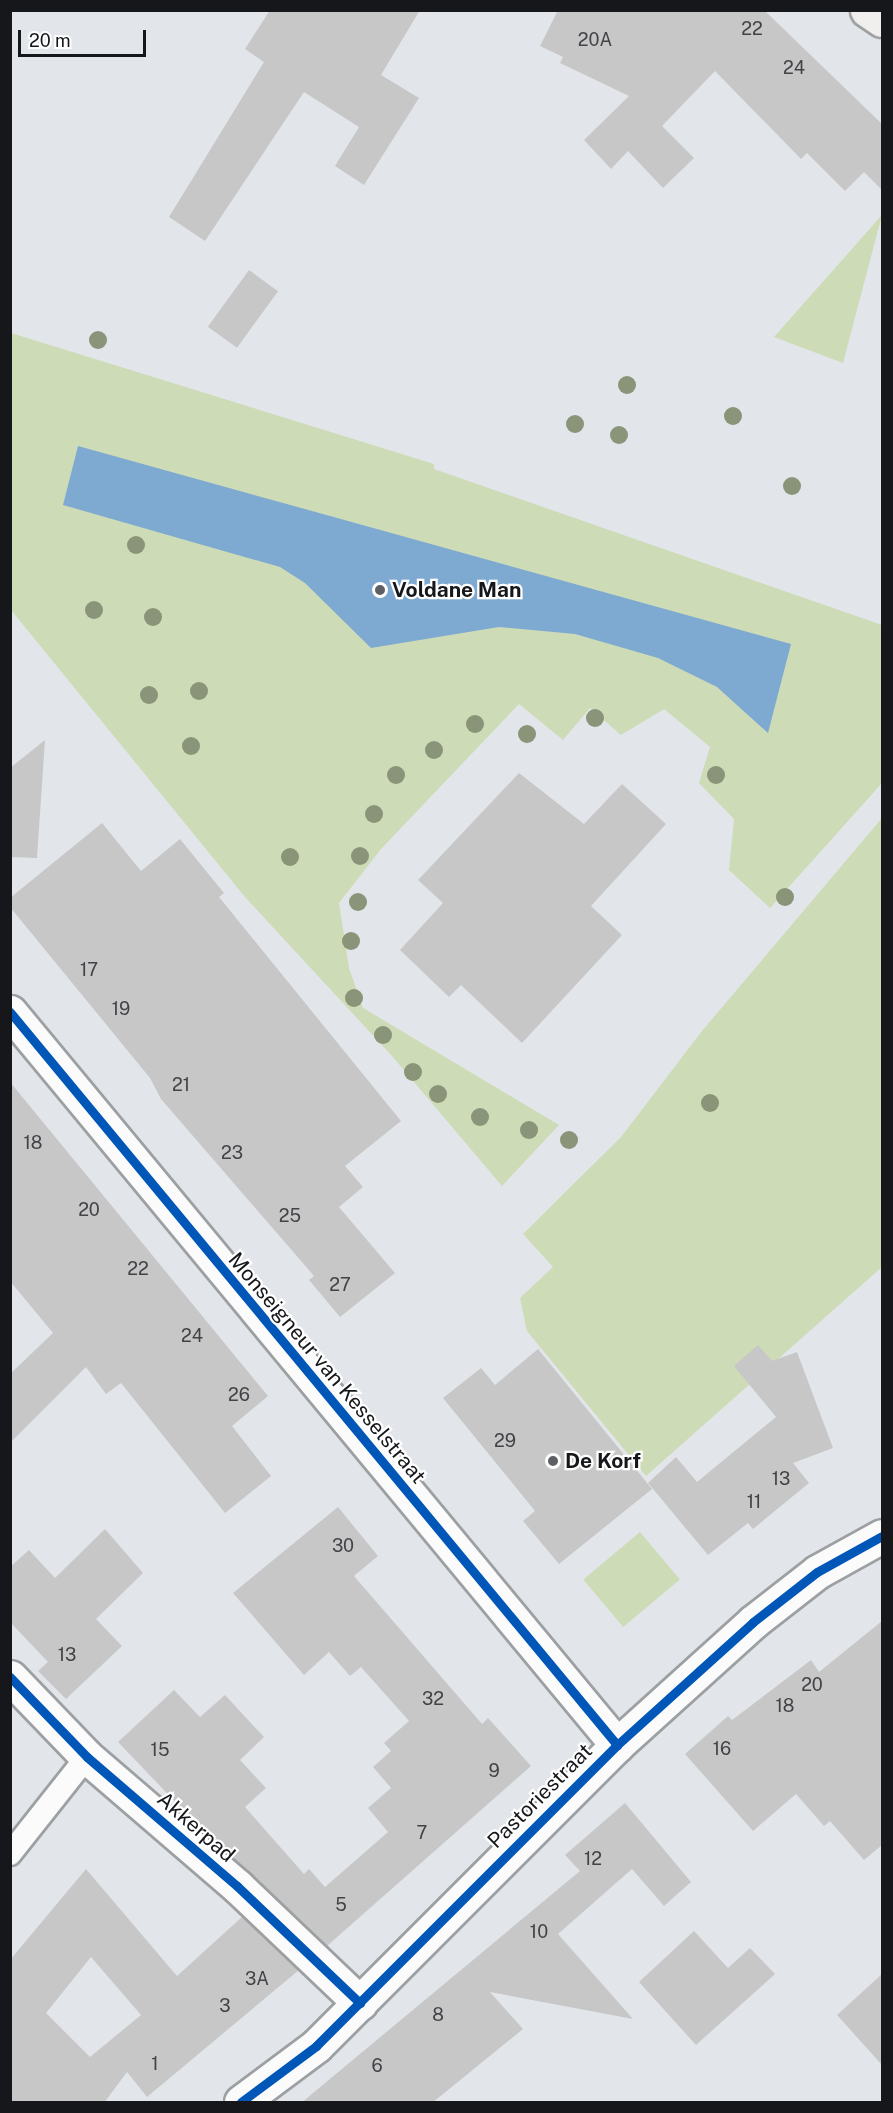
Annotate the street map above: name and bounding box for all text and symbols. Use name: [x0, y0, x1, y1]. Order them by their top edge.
scale bar: [21, 18, 148, 56]
house number: 22: [741, 18, 763, 40]
house number: 20A: [578, 29, 612, 51]
text: 20 m: [29, 30, 71, 51]
house number: 24: [783, 57, 805, 79]
place label: Voldane Man: [392, 577, 522, 603]
marker: Voldane Man: [373, 583, 387, 597]
house number: 17: [80, 959, 98, 981]
house number: 19: [112, 998, 130, 1020]
house number: 21: [172, 1074, 190, 1096]
house number: 18: [24, 1132, 42, 1154]
house number: 23: [221, 1142, 243, 1164]
house number: 20: [78, 1199, 100, 1221]
house number: 25: [279, 1205, 301, 1227]
street label: Monseigneur van Kesselstraat: [223, 1247, 431, 1489]
house number: 22: [127, 1258, 149, 1280]
house number: 27: [329, 1274, 351, 1296]
house number: 24: [181, 1325, 203, 1347]
house number: 26: [228, 1384, 250, 1406]
house number: 29: [494, 1430, 516, 1452]
place label: De Korf: [565, 1448, 641, 1474]
marker: De Korf: [546, 1454, 560, 1468]
house number: 13: [772, 1468, 790, 1490]
house number: 11: [747, 1491, 761, 1513]
house number: 30: [332, 1535, 354, 1557]
house number: 13: [58, 1644, 76, 1666]
house number: 20: [801, 1674, 823, 1696]
house number: 32: [422, 1688, 444, 1710]
house number: 18: [776, 1695, 794, 1717]
house number: 16: [713, 1738, 731, 1760]
house number: 15: [151, 1739, 169, 1761]
street label: Pastoriestraat: [483, 1739, 597, 1853]
house number: 9: [488, 1760, 500, 1782]
street label: Akkerpad: [152, 1786, 240, 1868]
house number: 7: [417, 1822, 427, 1844]
house number: 12: [584, 1848, 602, 1870]
house number: 5: [335, 1894, 347, 1916]
house number: 10: [530, 1921, 548, 1943]
house number: 3A: [245, 1968, 269, 1990]
house number: 3: [219, 1995, 231, 2017]
house number: 8: [432, 2004, 444, 2026]
house number: 1: [151, 2053, 159, 2075]
house number: 6: [371, 2055, 383, 2077]

